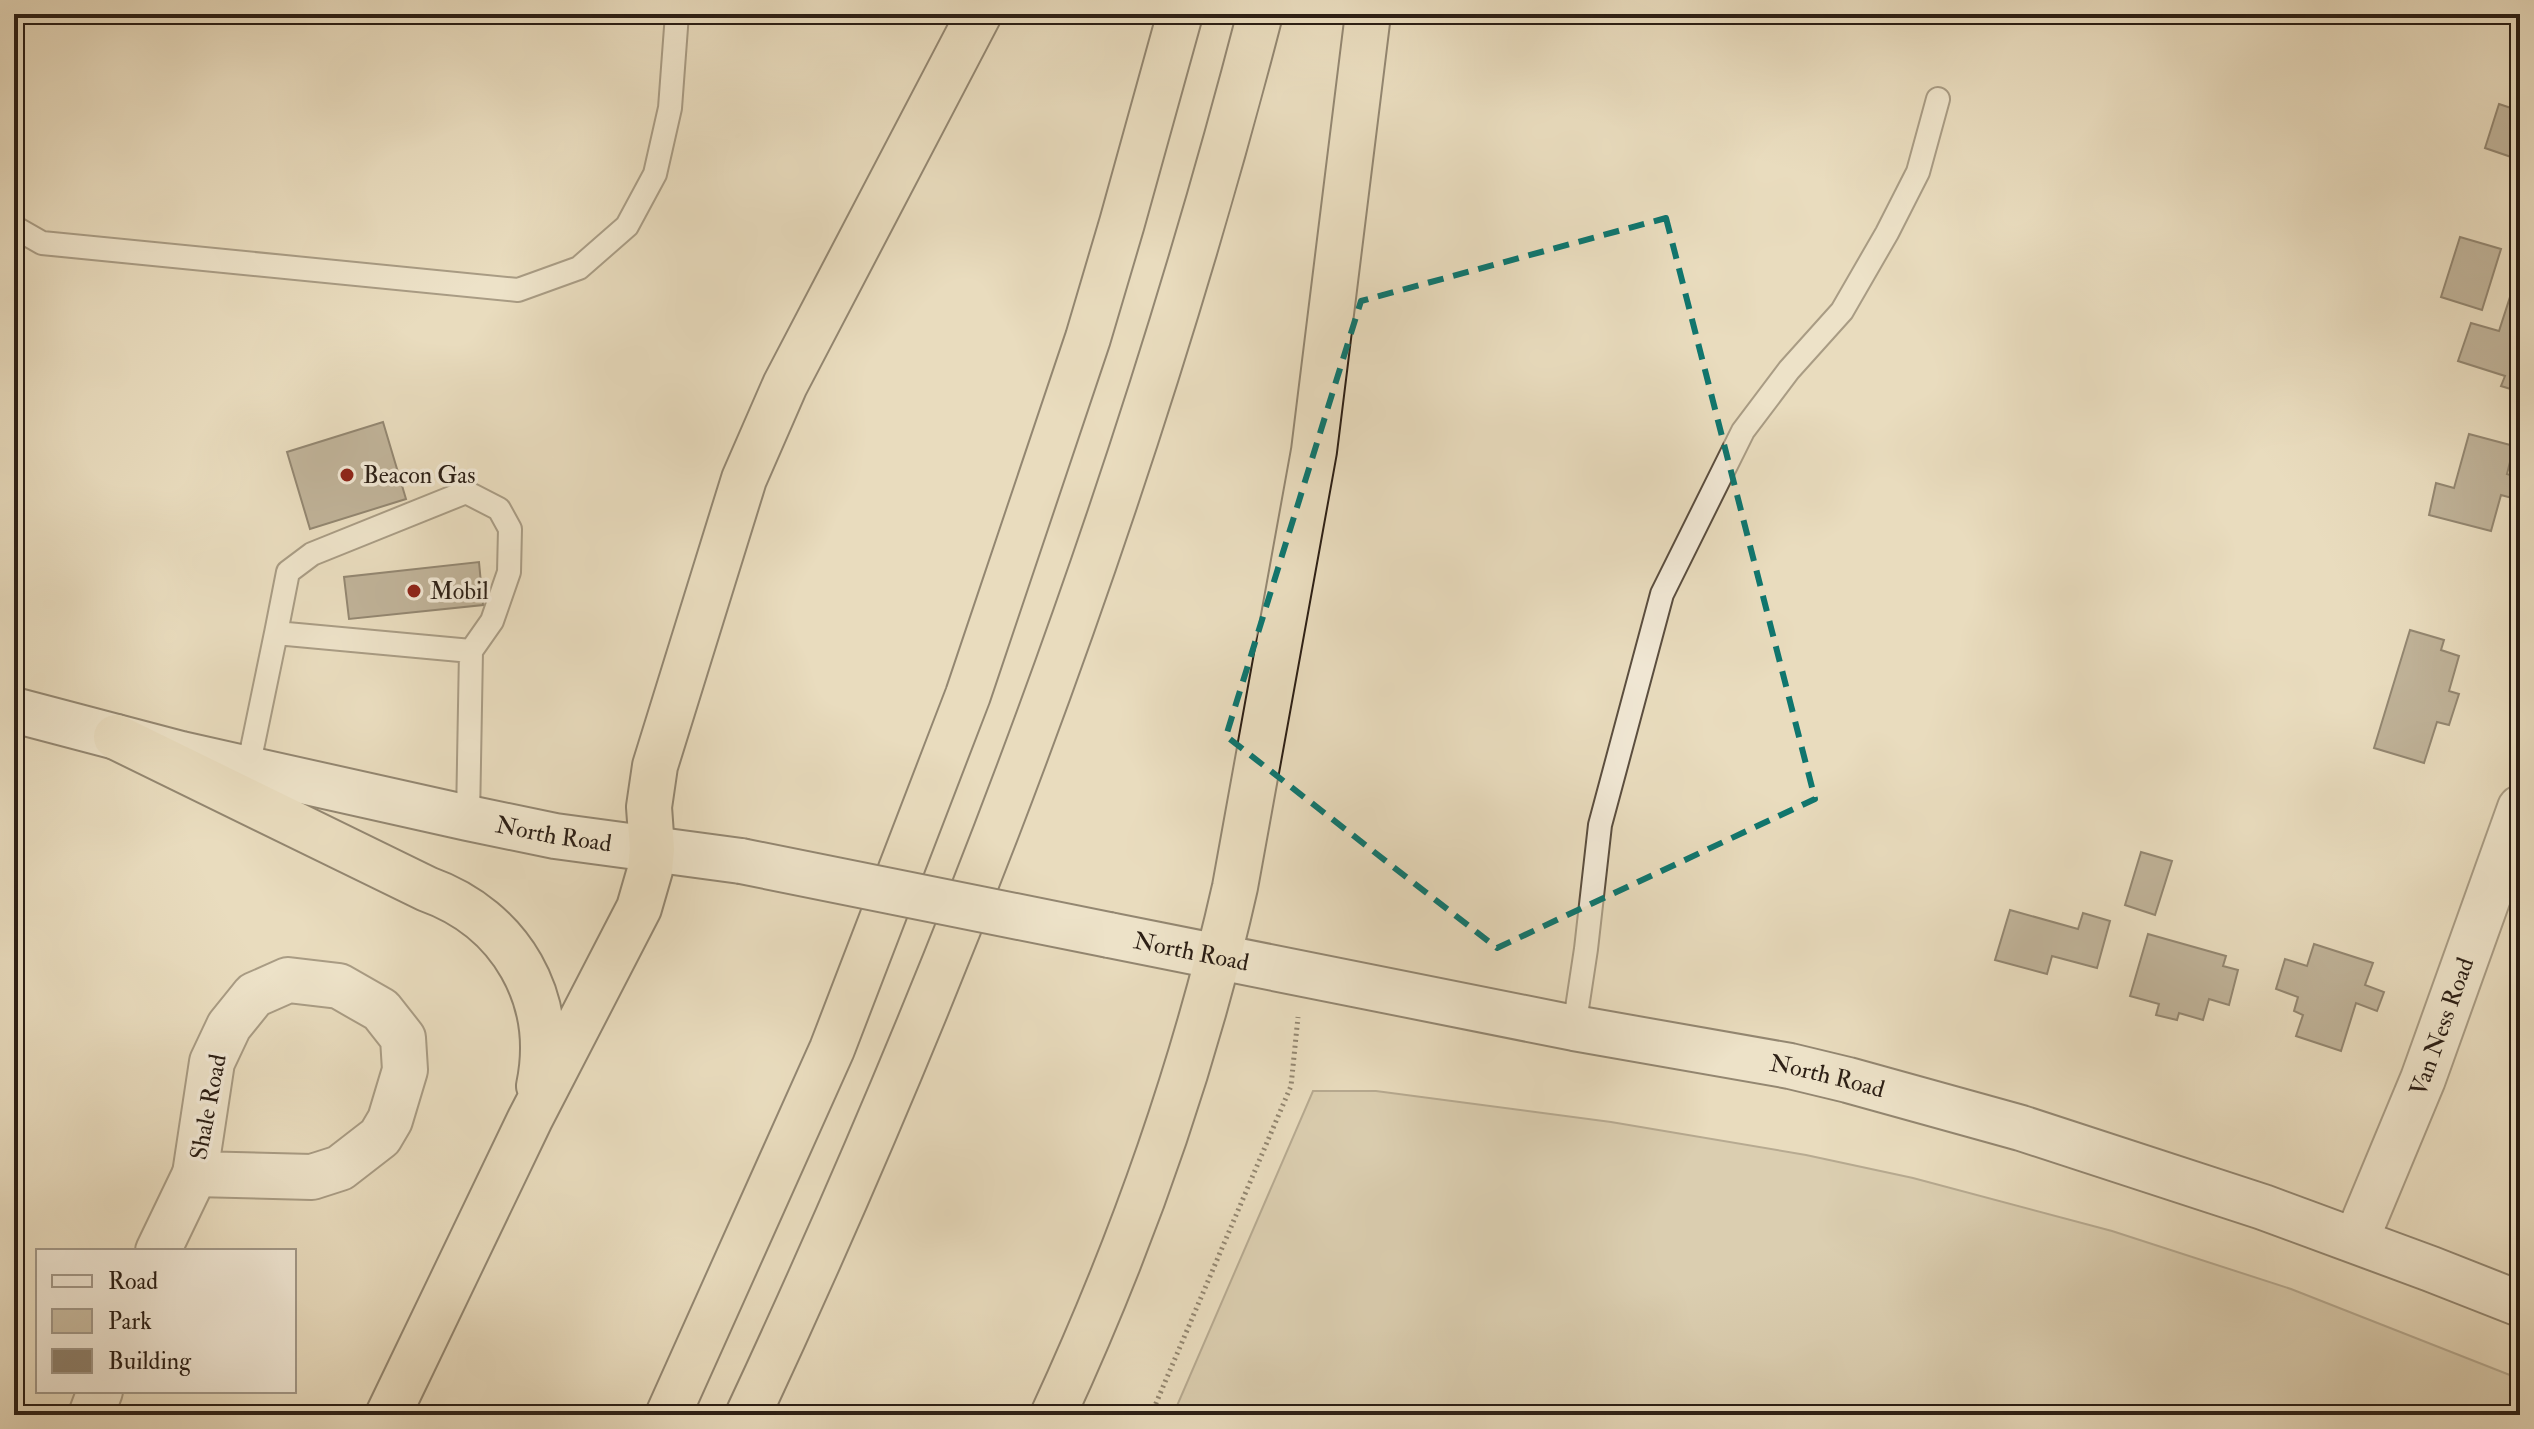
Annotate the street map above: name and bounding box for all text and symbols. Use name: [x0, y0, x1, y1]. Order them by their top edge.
place label: Beacon Gas: [363, 460, 475, 491]
marker: Beacon Gas: [338, 466, 356, 484]
place label: Mobil: [430, 576, 489, 607]
marker: Mobil: [405, 582, 423, 600]
street label: North Road: [493, 809, 614, 859]
street label: North Road: [1131, 925, 1252, 979]
street label: Van Ness Road: [2403, 953, 2481, 1101]
street label: North Road: [1767, 1048, 1888, 1105]
street label: Shale Road: [183, 1051, 234, 1163]
legend: [36, 1249, 296, 1393]
text: Road: [108, 1266, 158, 1297]
text: Park: [108, 1306, 152, 1337]
text: Building: [108, 1346, 192, 1377]

